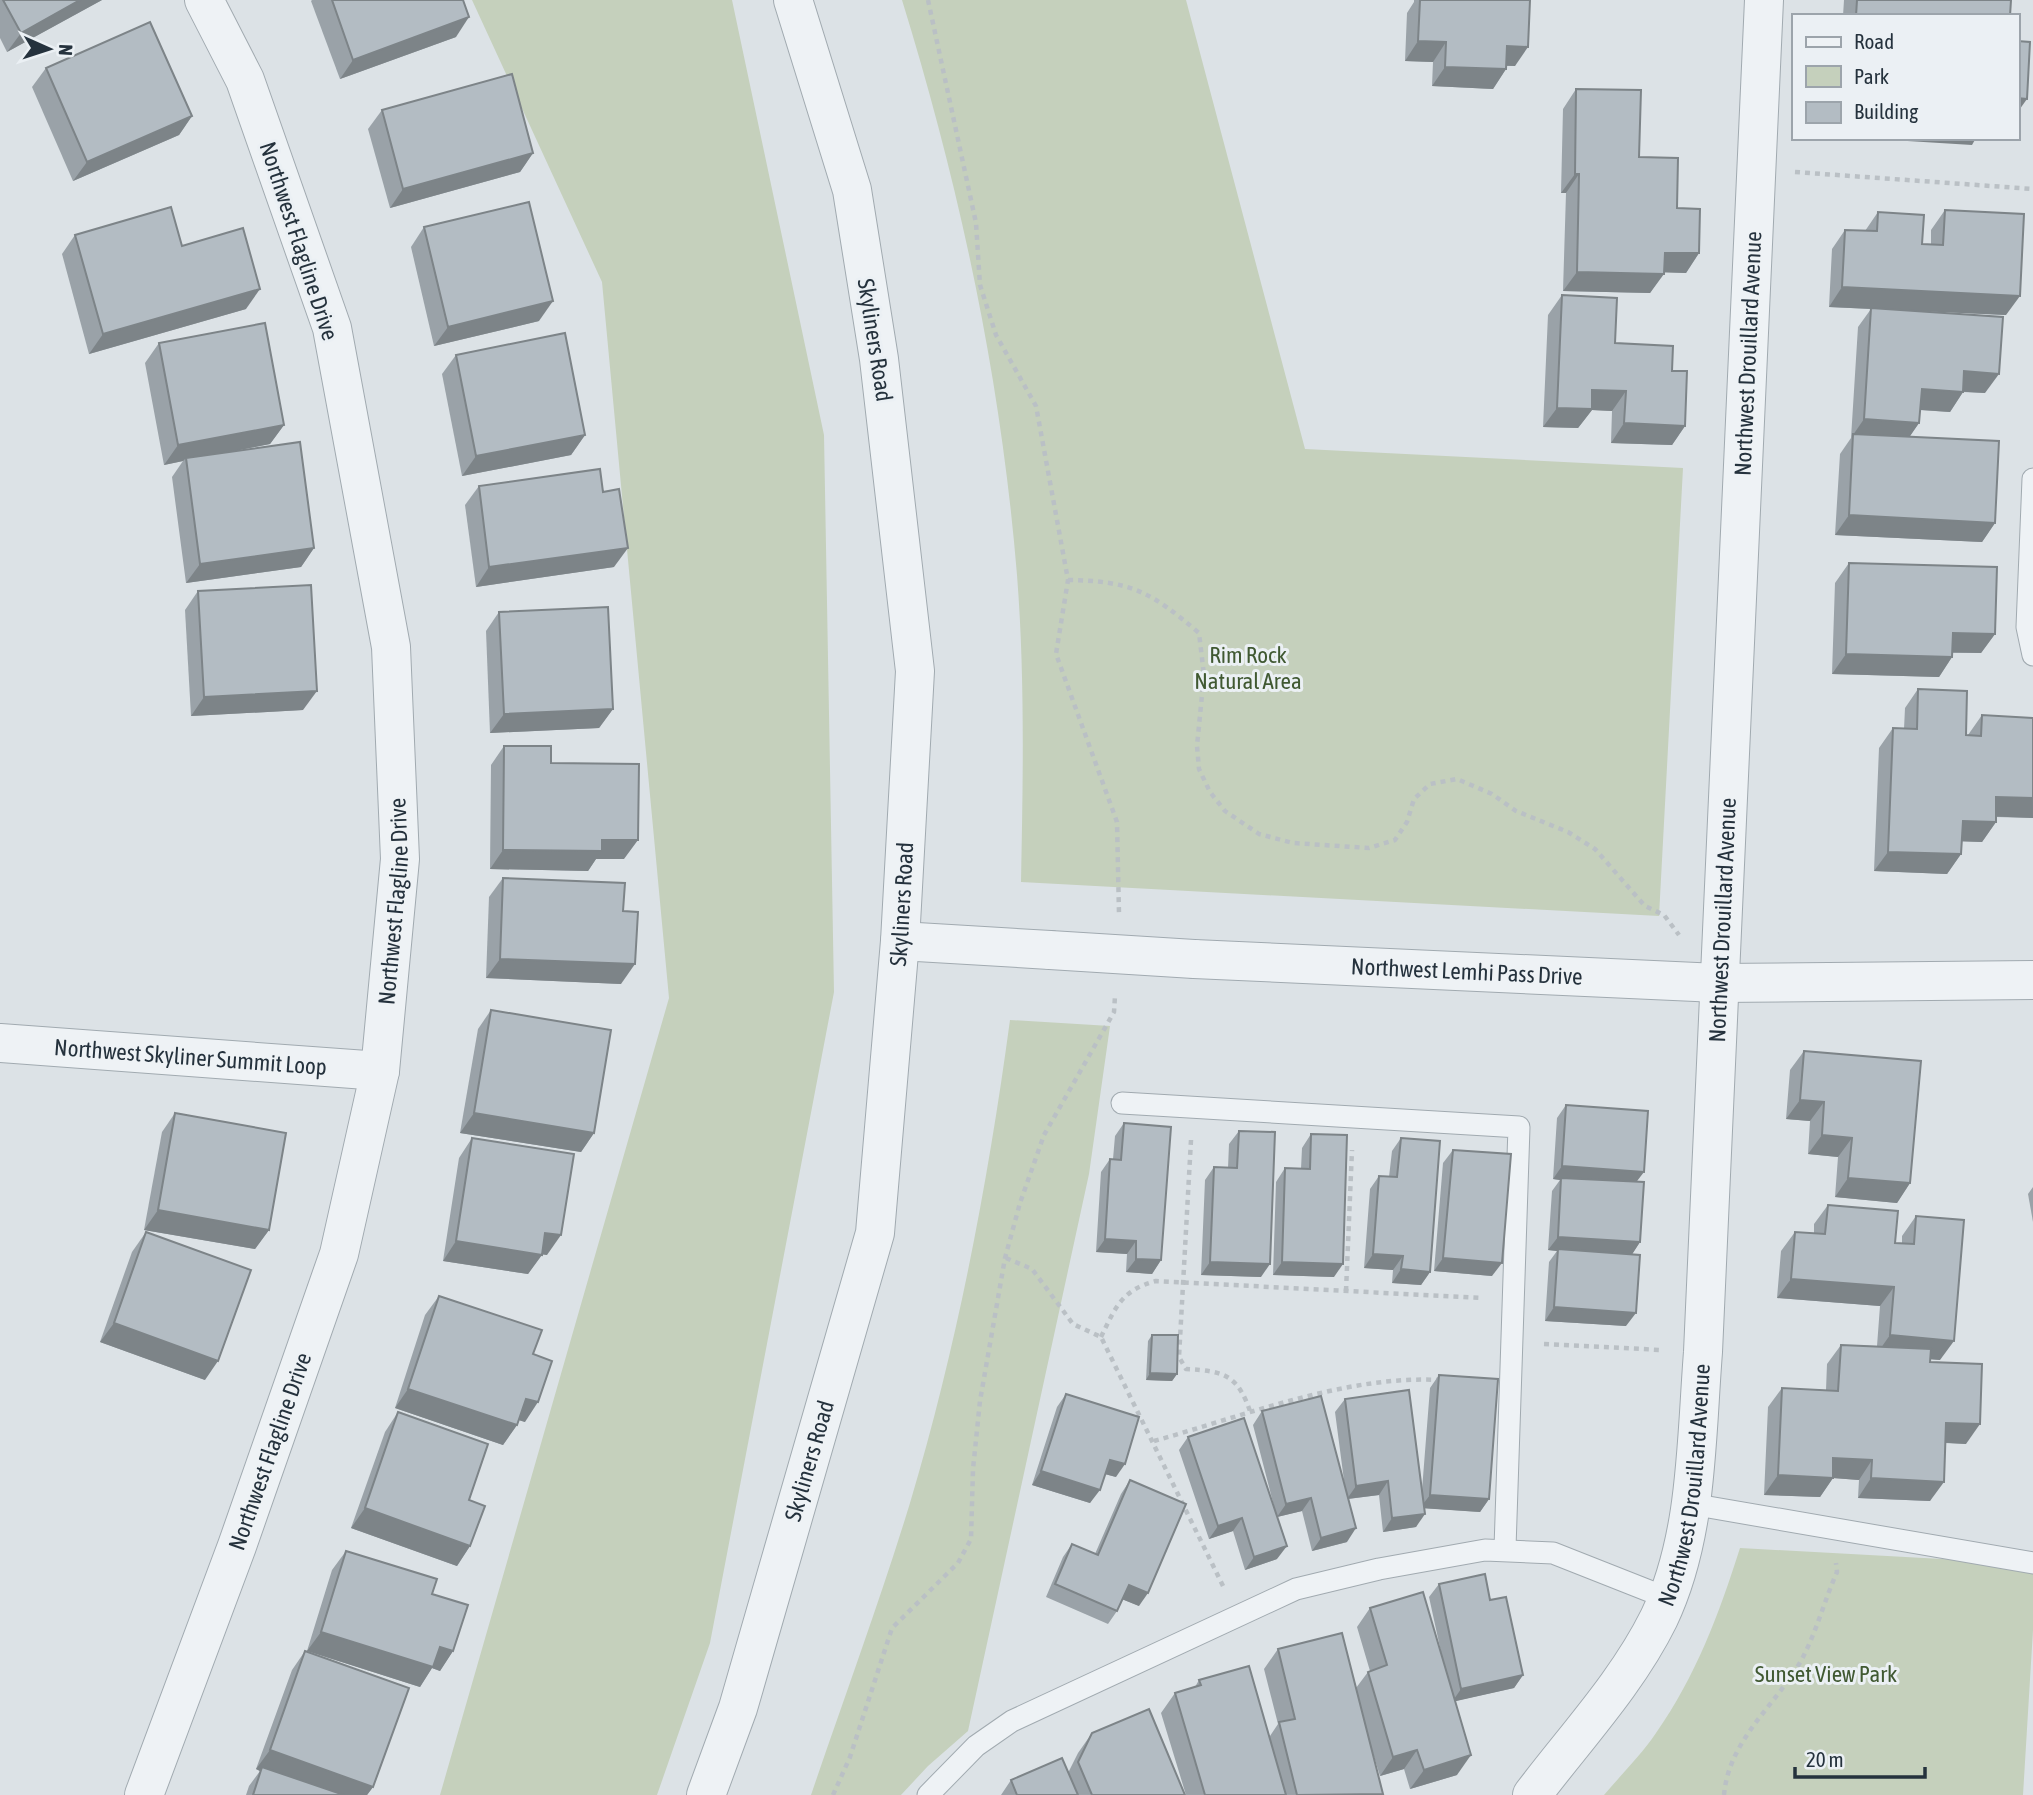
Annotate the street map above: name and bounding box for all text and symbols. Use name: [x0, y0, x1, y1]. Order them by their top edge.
north arrow: [14, 14, 84, 84]
legend: [1792, 14, 2019, 140]
text: Road: [1854, 29, 1894, 53]
text: N: [55, 44, 77, 56]
text: Park: [1854, 64, 1889, 88]
text: Building: [1854, 99, 1918, 123]
street label: Northwest Flagline Drive: [255, 138, 343, 344]
street label: Northwest Drouillard Avenue: [1730, 231, 1767, 477]
street label: Skyliners Road: [852, 277, 898, 403]
park label: Rim Rock Natural Area: [1194, 642, 1302, 694]
street label: Northwest Flagline Drive: [373, 797, 413, 1006]
street label: Northwest Drouillard Avenue: [1704, 797, 1741, 1043]
street label: Skyliners Road: [885, 841, 918, 967]
street label: Northwest Lemhi Pass Drive: [1350, 953, 1583, 990]
street label: Northwest Skyliner Summit Loop: [53, 1034, 328, 1080]
street label: Northwest Flagline Drive: [224, 1349, 317, 1554]
street label: Northwest Drouillard Avenue: [1653, 1363, 1715, 1610]
street label: Skyliners Road: [780, 1397, 839, 1524]
park label: Sunset View Park: [1755, 1661, 1897, 1687]
scale bar: [1795, 1736, 1924, 1780]
text: 20 m: [1806, 1747, 1844, 1771]

